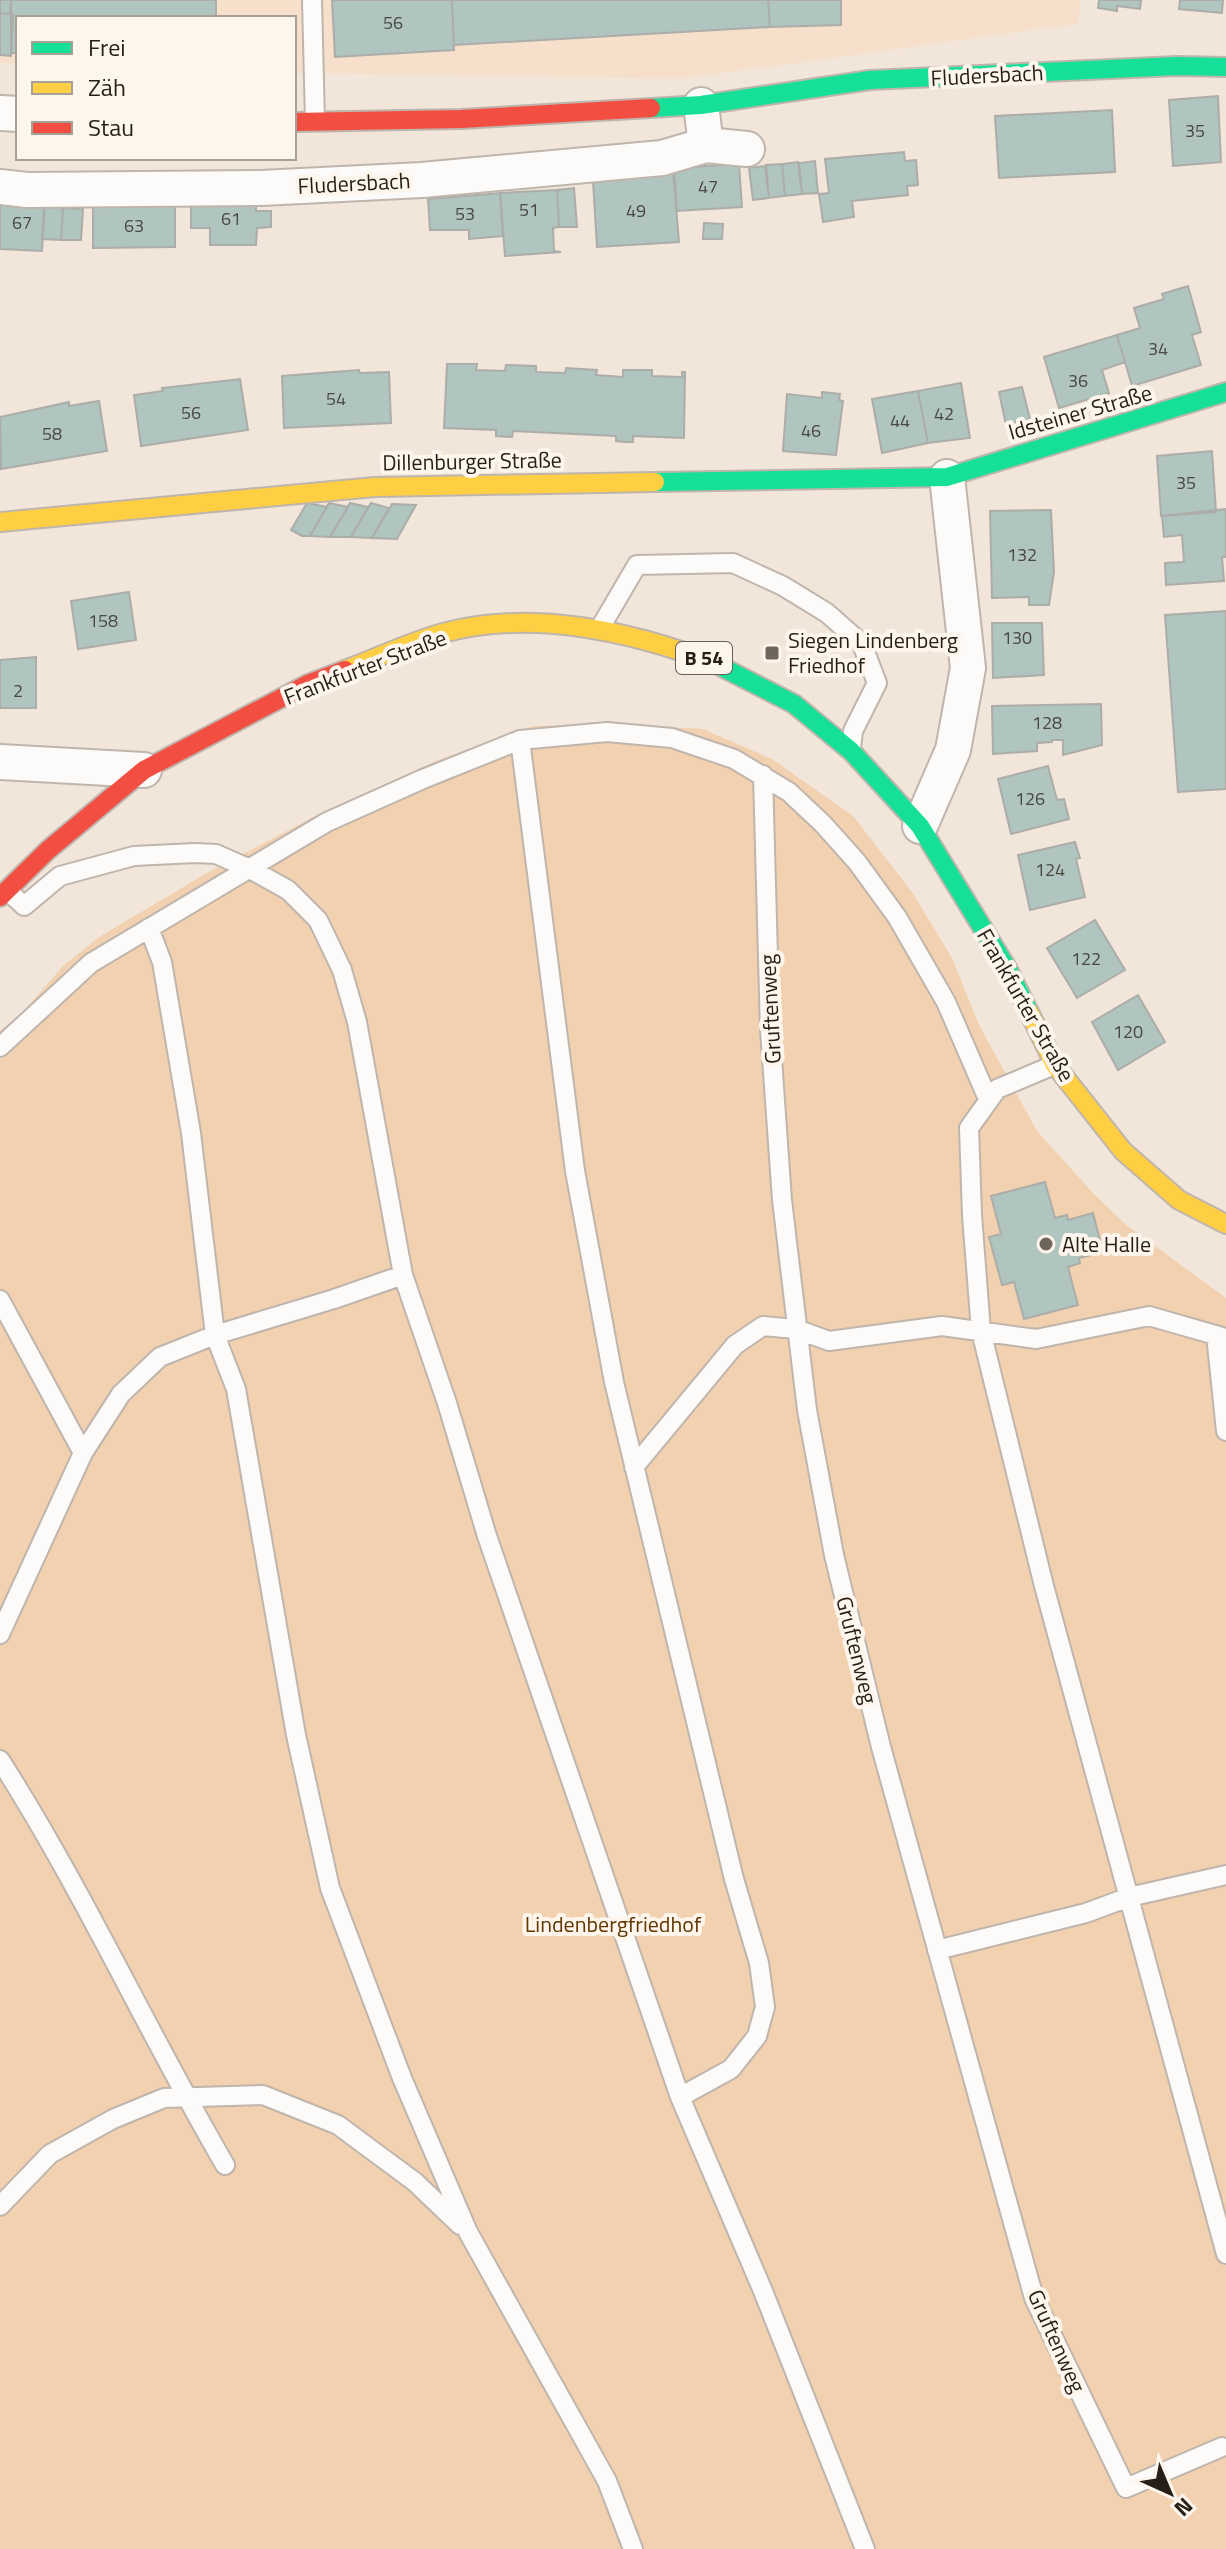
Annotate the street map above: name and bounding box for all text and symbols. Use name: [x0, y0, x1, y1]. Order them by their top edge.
house number: 56: [383, 9, 403, 36]
legend: [16, 16, 296, 160]
text: Frei: [88, 29, 126, 65]
street label: Fludersbach: [930, 55, 1044, 95]
text: Zäh: [88, 69, 126, 105]
text: Stau: [88, 109, 134, 145]
house number: 35: [1185, 117, 1205, 144]
street label: Fludersbach: [297, 163, 411, 203]
house number: 47: [698, 173, 718, 200]
house number: 51: [519, 196, 539, 223]
house number: 49: [626, 197, 646, 224]
house number: 53: [455, 200, 475, 227]
house number: 61: [221, 205, 241, 232]
house number: 67: [12, 209, 32, 236]
house number: 63: [124, 212, 144, 239]
house number: 34: [1148, 335, 1168, 362]
house number: 36: [1068, 367, 1088, 394]
street label: Idsteiner Straße: [1004, 375, 1156, 449]
house number: 54: [326, 385, 346, 412]
house number: 56: [181, 399, 201, 426]
house number: 42: [934, 400, 954, 427]
house number: 44: [890, 407, 910, 434]
house number: 46: [801, 417, 821, 444]
house number: 58: [42, 420, 62, 447]
street label: Dillenburger Straße: [382, 442, 562, 480]
house number: 35: [1176, 469, 1196, 496]
house number: 132: [1007, 541, 1037, 568]
house number: 158: [88, 607, 118, 634]
street label: Frankfurter Straße: [279, 620, 451, 714]
place label: Siegen Lindenberg Friedhof: [788, 623, 958, 682]
house number: 130: [1002, 624, 1032, 651]
road number: B 54: [676, 642, 732, 674]
marker: Siegen Lindenberg Friedhof: [763, 644, 781, 662]
house number: 2: [13, 677, 23, 704]
house number: 128: [1032, 709, 1062, 736]
house number: 126: [1015, 785, 1045, 812]
house number: 124: [1035, 856, 1065, 883]
street label: Frankfurter Straße: [968, 922, 1084, 1088]
house number: 122: [1071, 945, 1101, 972]
street label: Gruftenweg: [750, 953, 790, 1065]
house number: 120: [1113, 1018, 1143, 1045]
place label: Alte Halle: [1062, 1227, 1151, 1261]
marker: Alte Halle: [1037, 1235, 1055, 1253]
street label: Gruftenweg: [827, 1593, 887, 1707]
park label: Lindenbergfriedhof: [525, 1907, 702, 1941]
street label: Gruftenweg: [1019, 2284, 1095, 2398]
north arrow: [1130, 2453, 1210, 2533]
text: N: [1167, 2490, 1201, 2525]

